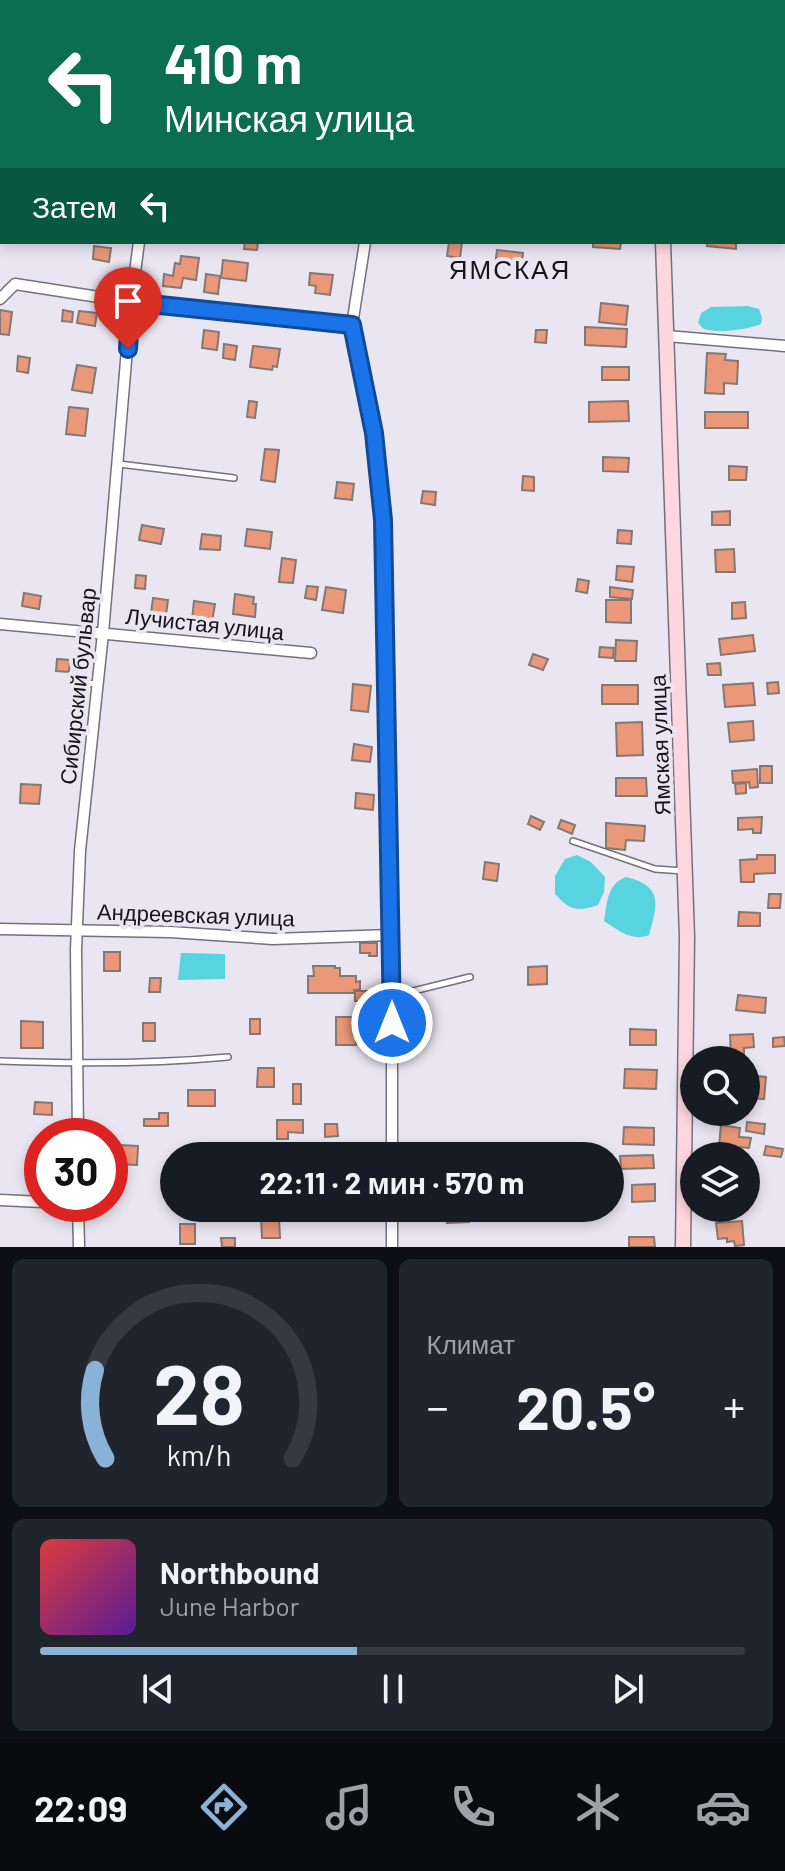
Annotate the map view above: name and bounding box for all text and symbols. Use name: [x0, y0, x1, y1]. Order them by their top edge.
text: 410 m: [164, 28, 302, 95]
icon: left: [32, 32, 136, 136]
text: Минская улица: [164, 96, 414, 139]
icon: left: [133, 184, 177, 228]
text: Затем: [32, 188, 117, 224]
district label: ЯМСКАЯ: [449, 253, 571, 284]
pin: [94, 267, 162, 349]
icon: arrive: [106, 279, 150, 323]
street label: Сибирский бульвар: [54, 586, 101, 786]
street label: Лучистая улица: [124, 602, 286, 645]
street label: Ямская улица: [644, 673, 675, 816]
street label: Андреевская улица: [97, 898, 296, 931]
position arrow: [350, 981, 434, 1065]
map controls: [680, 1046, 760, 1222]
button: search: [680, 1046, 760, 1126]
speed limit sign: 30: [24, 1118, 128, 1222]
button: layers: [680, 1142, 760, 1222]
text: 22:11 · 2 мин · 570 m: [260, 1164, 524, 1200]
text: Климат: [427, 1328, 515, 1359]
text: 28: [153, 1342, 245, 1442]
text: 20.5°: [516, 1370, 655, 1442]
text: −: [427, 1379, 449, 1432]
text: +: [723, 1379, 745, 1432]
text: km/h: [167, 1437, 232, 1472]
text: Northbound: [160, 1554, 319, 1590]
text: June Harbor: [160, 1590, 299, 1621]
icon: previous: [136, 1667, 180, 1711]
icon: pause: [371, 1667, 415, 1711]
icon: next: [606, 1667, 650, 1711]
icon: directions: [196, 1779, 252, 1835]
icon: music: [321, 1779, 377, 1835]
icon: phone: [445, 1779, 501, 1835]
icon: climate: [570, 1779, 626, 1835]
icon: car: [695, 1779, 751, 1835]
text: 22:09: [34, 1786, 127, 1829]

